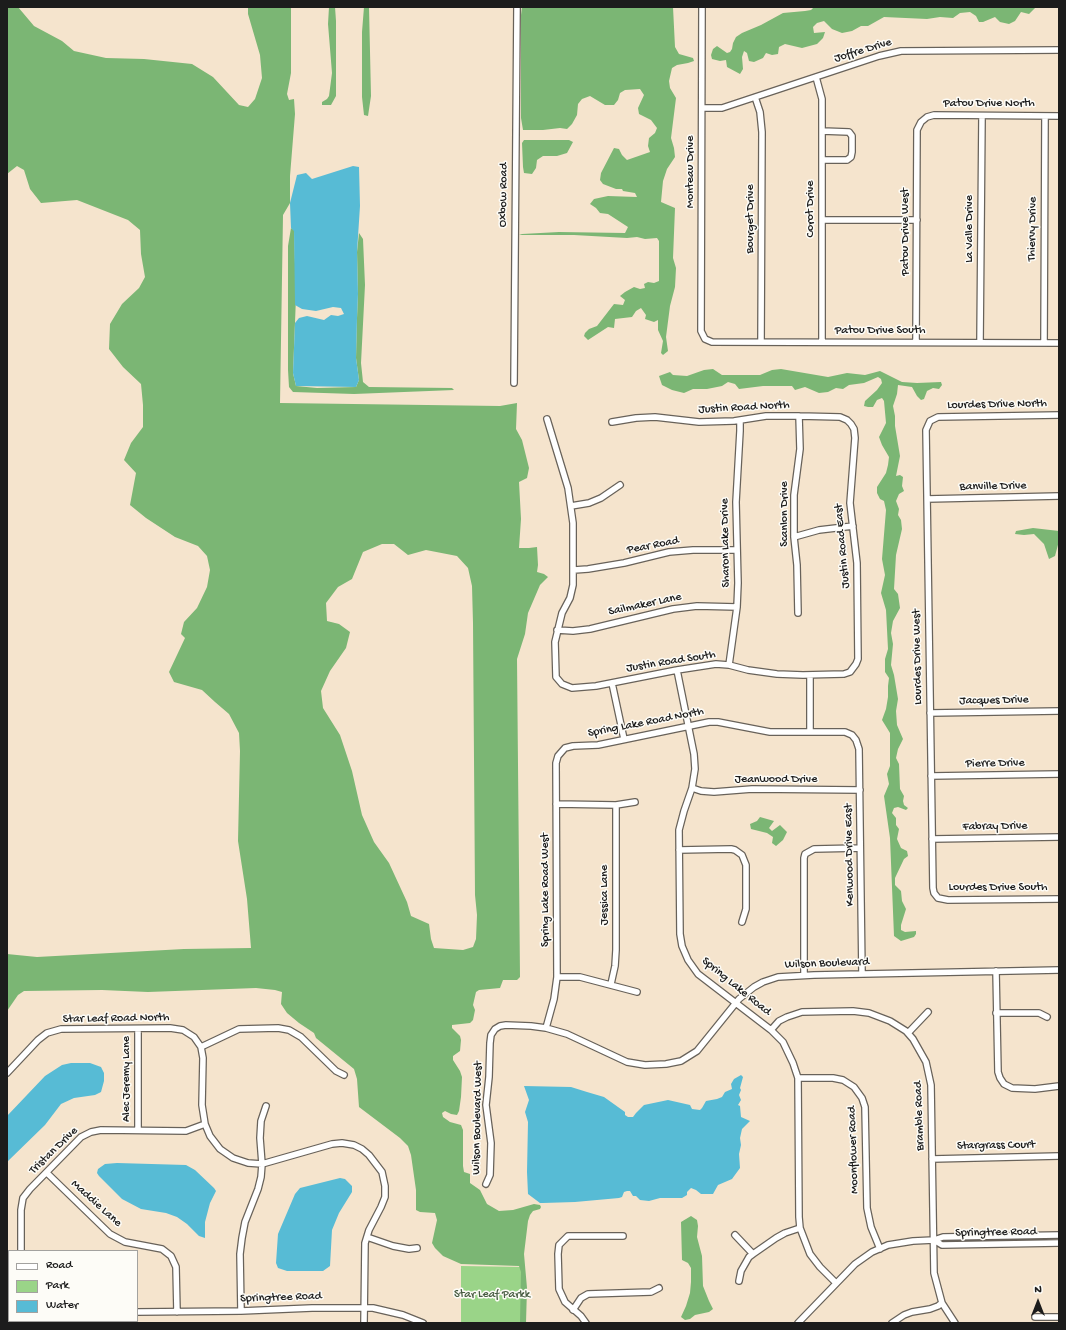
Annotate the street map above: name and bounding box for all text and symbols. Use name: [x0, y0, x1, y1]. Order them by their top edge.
street label: Joffre Drive: [833, 35, 893, 67]
street label: Patou Drive North: [943, 97, 1035, 111]
street label: Monteau Drive: [684, 136, 698, 208]
street label: Oxbow Road: [496, 163, 512, 227]
street label: Corot Drive: [804, 180, 818, 238]
street label: Bourget Drive: [744, 184, 758, 254]
street label: Patou Drive West: [899, 188, 913, 276]
street label: La Valle Drive: [963, 195, 977, 263]
street label: Thiervy Drive: [1025, 197, 1041, 261]
street label: Patou Drive South: [835, 324, 925, 338]
street label: Lourdes Drive North: [947, 397, 1047, 413]
street label: Justin Road North: [698, 398, 790, 418]
street label: Banville Drive: [959, 479, 1027, 495]
street label: Scanlon Drive: [778, 481, 792, 547]
street label: Sharon Lake Drive: [718, 498, 734, 588]
street label: Justin Road East: [832, 503, 854, 589]
street label: Pear Road: [626, 534, 680, 558]
street label: Sailmaker Lane: [607, 590, 683, 620]
street label: Lourdes Drive West: [910, 609, 926, 705]
street label: Justin Road South: [625, 648, 717, 676]
street label: Jacques Drive: [959, 693, 1029, 709]
street label: Spring Lake Road North: [587, 705, 705, 741]
street label: Pierre Drive: [965, 756, 1025, 772]
street label: Jeanwood Drive: [735, 773, 817, 787]
street label: Kenwood Drive East: [842, 804, 858, 906]
street label: Fabray Drive: [962, 819, 1028, 835]
street label: Spring Lake Road West: [539, 833, 553, 947]
street label: Jessica Lane: [598, 865, 612, 925]
street label: Lourdes Drive South: [949, 881, 1047, 895]
street label: Spring Lake Road: [698, 955, 774, 1019]
street label: Wilson Boulevard: [784, 955, 870, 973]
street label: Star Leaf Road North: [63, 1011, 169, 1027]
street label: Alec Jeremy Lane: [120, 1036, 134, 1122]
street label: Wilson Boulevard West: [470, 1061, 486, 1175]
street label: Bramble Road: [912, 1081, 928, 1151]
street label: Moonflower Road: [845, 1106, 863, 1194]
street label: Tristan Drive: [27, 1124, 81, 1178]
street label: Stargrass Court: [957, 1138, 1035, 1154]
street label: Maddie Lane: [68, 1177, 124, 1231]
street label: Springtree Road: [955, 1225, 1037, 1241]
legend: [8, 1250, 138, 1322]
text: Road: [46, 1259, 72, 1273]
text: Park: [46, 1279, 69, 1293]
north arrow: [1018, 1282, 1058, 1322]
text: N: [1034, 1284, 1042, 1296]
park label: Star Leaf Parkk: [454, 1288, 530, 1302]
street label: Springtree Road: [240, 1289, 322, 1307]
text: Water: [46, 1299, 78, 1313]

